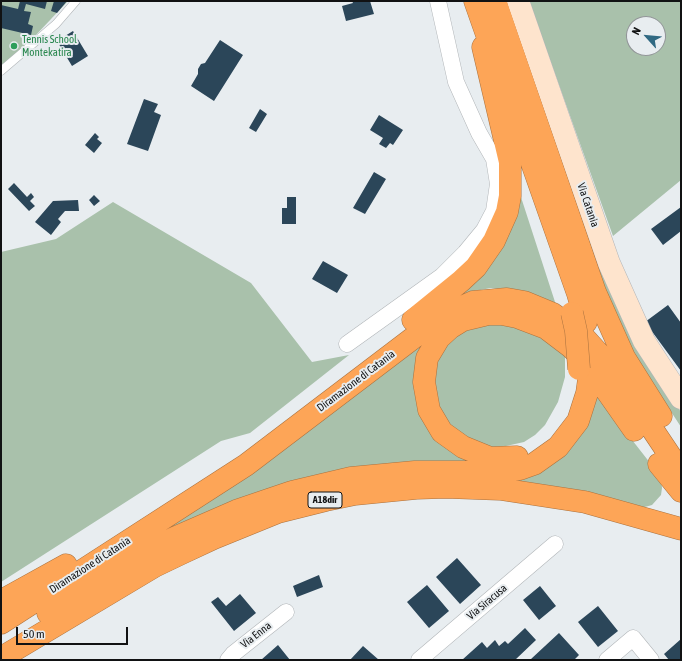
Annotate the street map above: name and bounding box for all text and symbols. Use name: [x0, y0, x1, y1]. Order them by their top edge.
north arrow: [626, 16, 666, 56]
text: N: [629, 25, 643, 37]
place label: Tennis School Montekatira: [22, 33, 77, 59]
marker: Tennis School Montekatira: [9, 41, 19, 51]
street label: Via Catania: [574, 181, 602, 229]
street label: Diramazione di Catania: [315, 347, 397, 415]
road number: A18dir: [308, 492, 342, 508]
street label: Diramazione di Catania: [47, 534, 133, 596]
street label: Via Siracusa: [464, 581, 510, 623]
scale bar: [18, 619, 130, 645]
street label: Via Enna: [238, 619, 274, 651]
text: 50 m: [23, 627, 45, 641]

